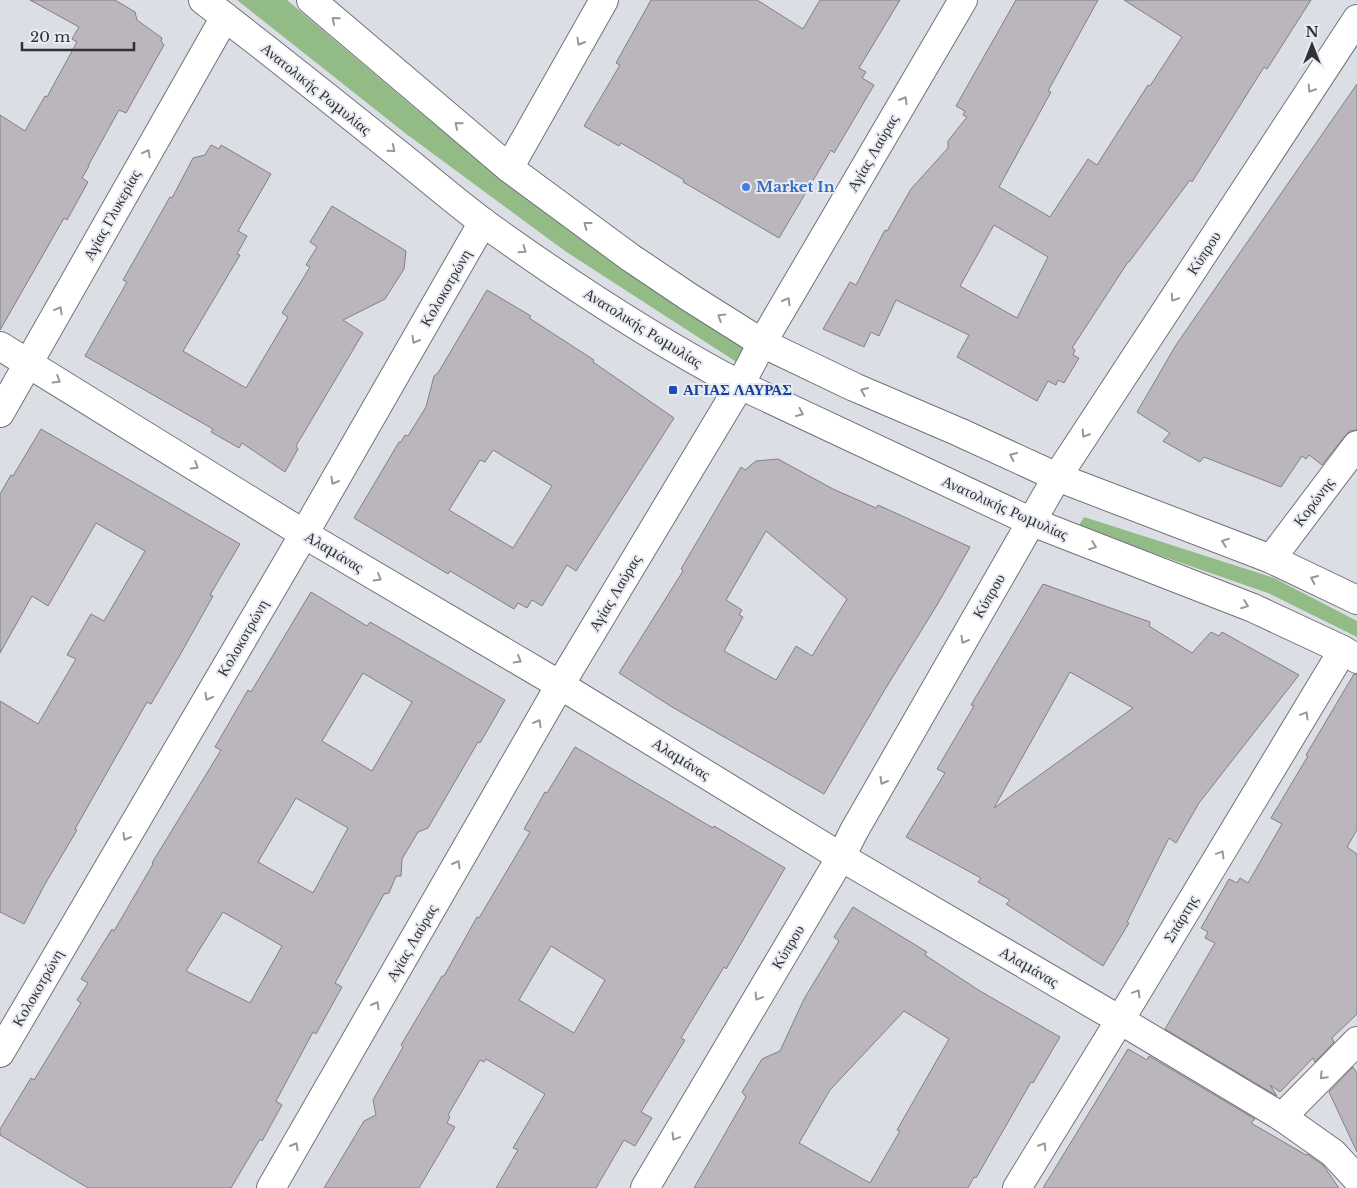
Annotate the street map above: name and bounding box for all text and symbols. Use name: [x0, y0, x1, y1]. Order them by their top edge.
one-way arrow: [331, 17, 340, 26]
scale bar: [22, 20, 135, 52]
north arrow: [1287, 20, 1337, 70]
text: N: [1305, 23, 1319, 41]
text: 20 m: [30, 27, 70, 46]
one-way arrow: [576, 37, 586, 46]
street label: Ανατολικής Ρωμυλίας: [257, 38, 375, 139]
one-way arrow: [1308, 84, 1317, 93]
one-way arrow: [898, 97, 908, 106]
street label: Αγίας Λαύρας: [843, 111, 902, 195]
one-way arrow: [455, 122, 464, 131]
one-way arrow: [386, 144, 395, 152]
one-way arrow: [141, 150, 151, 159]
street label: Αγίας Γλυκερίας: [79, 166, 144, 263]
place label: Market In: [756, 177, 835, 196]
marker: Market In: [740, 181, 752, 193]
one-way arrow: [583, 222, 593, 231]
street label: Κύπρου: [1182, 227, 1225, 278]
one-way arrow: [518, 244, 527, 253]
street label: Κολοκοτρώνη: [416, 246, 475, 330]
street label: Ανατολικής Ρωμυλίας: [580, 283, 706, 372]
one-way arrow: [1171, 293, 1180, 302]
one-way arrow: [780, 297, 790, 306]
one-way arrow: [53, 307, 63, 316]
one-way arrow: [717, 314, 726, 323]
one-way arrow: [412, 335, 422, 344]
one-way arrow: [51, 374, 60, 384]
place label: ΑΓΙΑΣ ΛΑΥΡΑΣ: [683, 380, 792, 399]
marker: ΑΓΙΑΣ ΛΑΥΡΑΣ: [667, 384, 679, 396]
one-way arrow: [860, 387, 869, 398]
one-way arrow: [795, 407, 804, 418]
one-way arrow: [1082, 429, 1091, 438]
one-way arrow: [1009, 452, 1018, 463]
one-way arrow: [189, 460, 198, 470]
street label: Ανατολικής Ρωμυλίας: [939, 471, 1071, 544]
street label: Κορώνης: [1289, 473, 1338, 530]
one-way arrow: [331, 476, 341, 485]
street label: Αλαμάνας: [301, 527, 367, 577]
one-way arrow: [1222, 538, 1230, 548]
one-way arrow: [1089, 540, 1097, 550]
street label: Αγίας Λαύρας: [584, 551, 645, 635]
street label: Κύπρου: [968, 570, 1009, 621]
one-way arrow: [373, 572, 382, 582]
one-way arrow: [1310, 575, 1319, 586]
street label: Κολοκοτρώνη: [213, 596, 272, 680]
one-way arrow: [1240, 599, 1249, 609]
one-way arrow: [960, 634, 970, 643]
one-way arrow: [513, 654, 522, 664]
one-way arrow: [205, 692, 215, 701]
one-way arrow: [1298, 711, 1308, 720]
one-way arrow: [532, 720, 542, 729]
street label: Αλαμάνας: [649, 733, 714, 784]
one-way arrow: [879, 775, 889, 784]
one-way arrow: [123, 832, 133, 841]
one-way arrow: [1214, 850, 1224, 859]
one-way arrow: [451, 861, 461, 870]
street label: Σπάρτης: [1159, 892, 1202, 946]
street label: Αγίας Λαύρας: [382, 901, 441, 985]
street label: Κύπρου: [767, 921, 808, 972]
street label: Αλαμάνας: [996, 942, 1062, 991]
street label: Κολοκοτρώνη: [8, 946, 67, 1030]
one-way arrow: [1130, 989, 1140, 998]
one-way arrow: [755, 992, 765, 1001]
one-way arrow: [370, 1001, 380, 1010]
one-way arrow: [1320, 1070, 1329, 1079]
one-way arrow: [672, 1132, 682, 1141]
one-way arrow: [289, 1142, 299, 1151]
one-way arrow: [1036, 1143, 1046, 1152]

